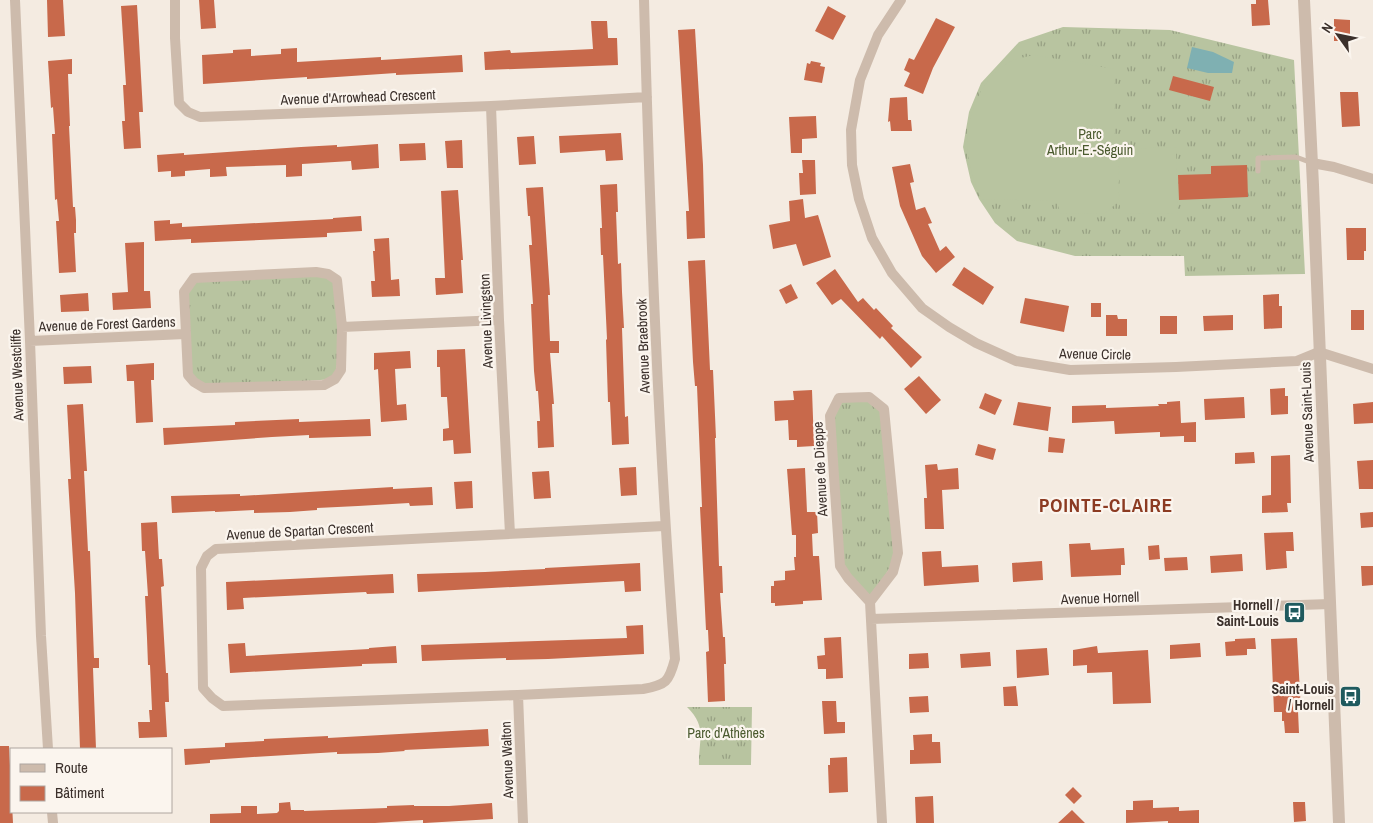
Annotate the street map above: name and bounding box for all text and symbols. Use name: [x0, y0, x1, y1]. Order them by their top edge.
north arrow: [1313, 10, 1363, 60]
text: N: [1317, 20, 1337, 36]
street label: Avenue d'Arrowhead Crescent: [279, 85, 436, 109]
park label: Parc Arthur-E.-Séguin: [1046, 125, 1133, 159]
street label: Avenue Livingston: [475, 273, 497, 370]
street label: Avenue Braebrook: [632, 298, 654, 395]
street label: Avenue de Forest Gardens: [37, 313, 176, 335]
street label: Avenue Westcliffe: [6, 329, 28, 422]
street label: Avenue Circle: [1058, 344, 1131, 364]
street label: Avenue Saint-Louis: [1296, 361, 1318, 464]
street label: Avenue de Dieppe: [809, 421, 832, 518]
district label: POINTE-CLAIRE: [1039, 492, 1173, 518]
street label: Avenue de Spartan Crescent: [225, 518, 374, 544]
street label: Avenue Hornell: [1060, 588, 1139, 608]
place label: Hornell / Saint-Louis: [1216, 596, 1280, 630]
bus stop icon: Hornell / Saint-Louis: [1283, 601, 1307, 625]
place label: Saint-Louis / Hornell: [1271, 680, 1334, 714]
bus stop icon: Saint-Louis / Hornell: [1338, 685, 1362, 709]
street label: Avenue Walton: [497, 721, 517, 800]
park label: Parc d'Athènes: [687, 724, 765, 742]
legend: [10, 748, 172, 813]
text: Route: [55, 757, 88, 778]
text: Bâtiment: [55, 782, 105, 803]

